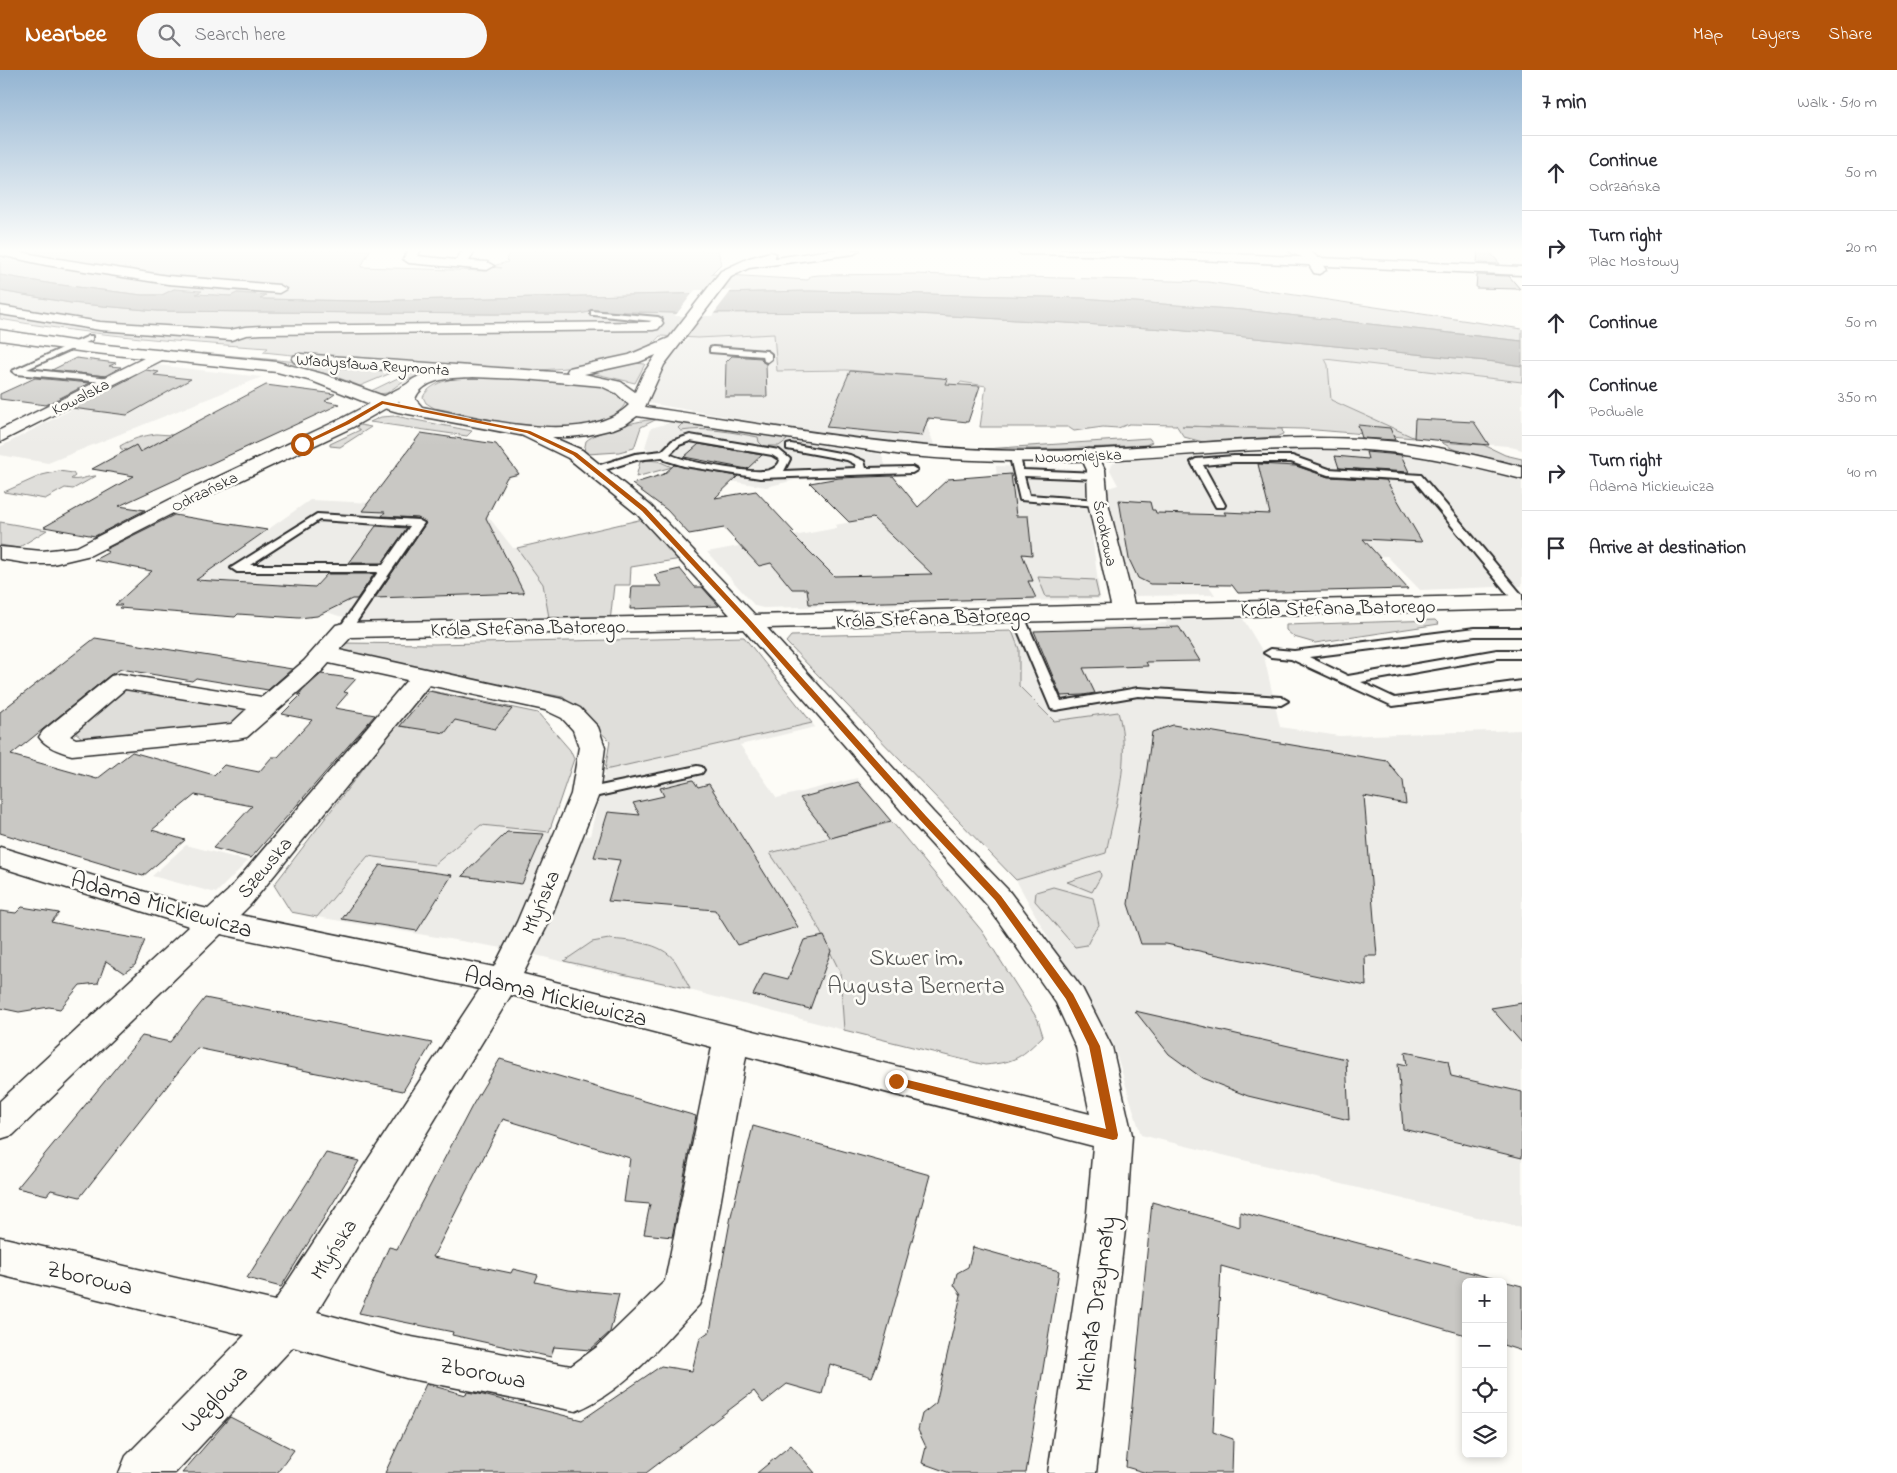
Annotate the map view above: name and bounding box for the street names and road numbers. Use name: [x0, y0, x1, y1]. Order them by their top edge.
street label: Władysława Reymonta: [295, 349, 450, 383]
street label: Kowalska: [48, 373, 114, 422]
street label: Nowomiejska: [1034, 443, 1122, 471]
street label: Odrzańska: [167, 466, 242, 519]
street label: Środkowa: [1085, 498, 1123, 569]
street label: Króla Stefana Batorego: [1240, 593, 1436, 627]
street label: Króla Stefana Batorego: [835, 602, 1031, 638]
street label: Króla Stefana Batorego: [430, 613, 626, 647]
street label: Szewska: [231, 831, 300, 906]
street label: Adama Mickiewicza: [66, 864, 256, 949]
street label: Młyńska: [516, 866, 569, 940]
street label: Adama Mickiewicza: [460, 959, 651, 1038]
street label: Młyńska: [305, 1214, 366, 1287]
street label: Michała Drzymały: [1068, 1214, 1128, 1395]
street label: Zborowa: [43, 1253, 136, 1306]
street label: Zborowa: [436, 1349, 529, 1400]
street label: Węglowa: [174, 1357, 258, 1442]

